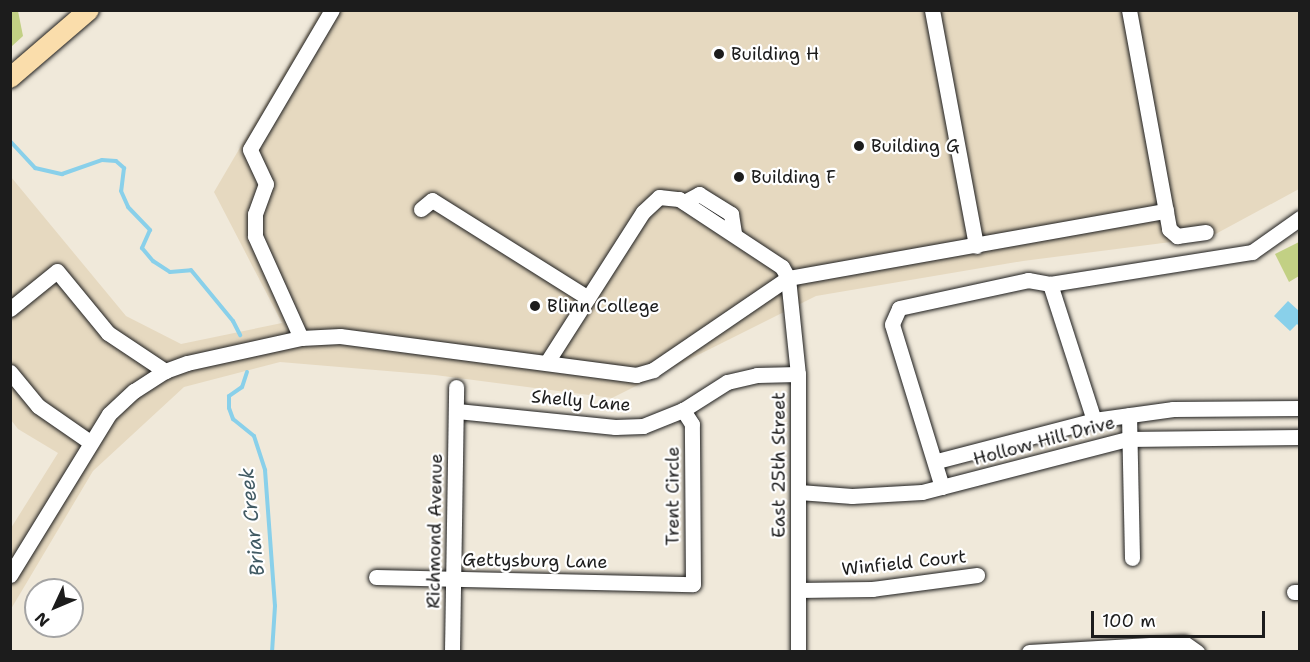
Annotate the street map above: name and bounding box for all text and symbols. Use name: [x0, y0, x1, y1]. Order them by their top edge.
place label: Building H: [731, 43, 819, 65]
marker: Building H: [712, 47, 726, 61]
place label: Building G: [871, 135, 960, 157]
marker: Building G: [852, 139, 866, 153]
place label: Building F: [751, 166, 836, 188]
marker: Building F: [732, 170, 746, 184]
place label: Blinn College: [547, 295, 660, 317]
marker: Blinn College: [528, 299, 542, 313]
street label: Shelly Lane: [530, 386, 632, 416]
street label: East 25th Street: [768, 392, 790, 538]
street label: Hollow Hill Drive: [971, 412, 1117, 470]
street label: Trent Circle: [662, 446, 684, 546]
street label: Richmond Avenue: [423, 453, 447, 609]
water label: Briar Creek: [234, 467, 270, 577]
street label: Winfield Court: [841, 546, 967, 580]
street label: Gettysburg Lane: [462, 549, 608, 573]
north arrow: [24, 578, 84, 638]
scale bar: [1094, 599, 1268, 637]
text: N: [30, 608, 54, 631]
text: 100 m: [1102, 609, 1156, 633]

